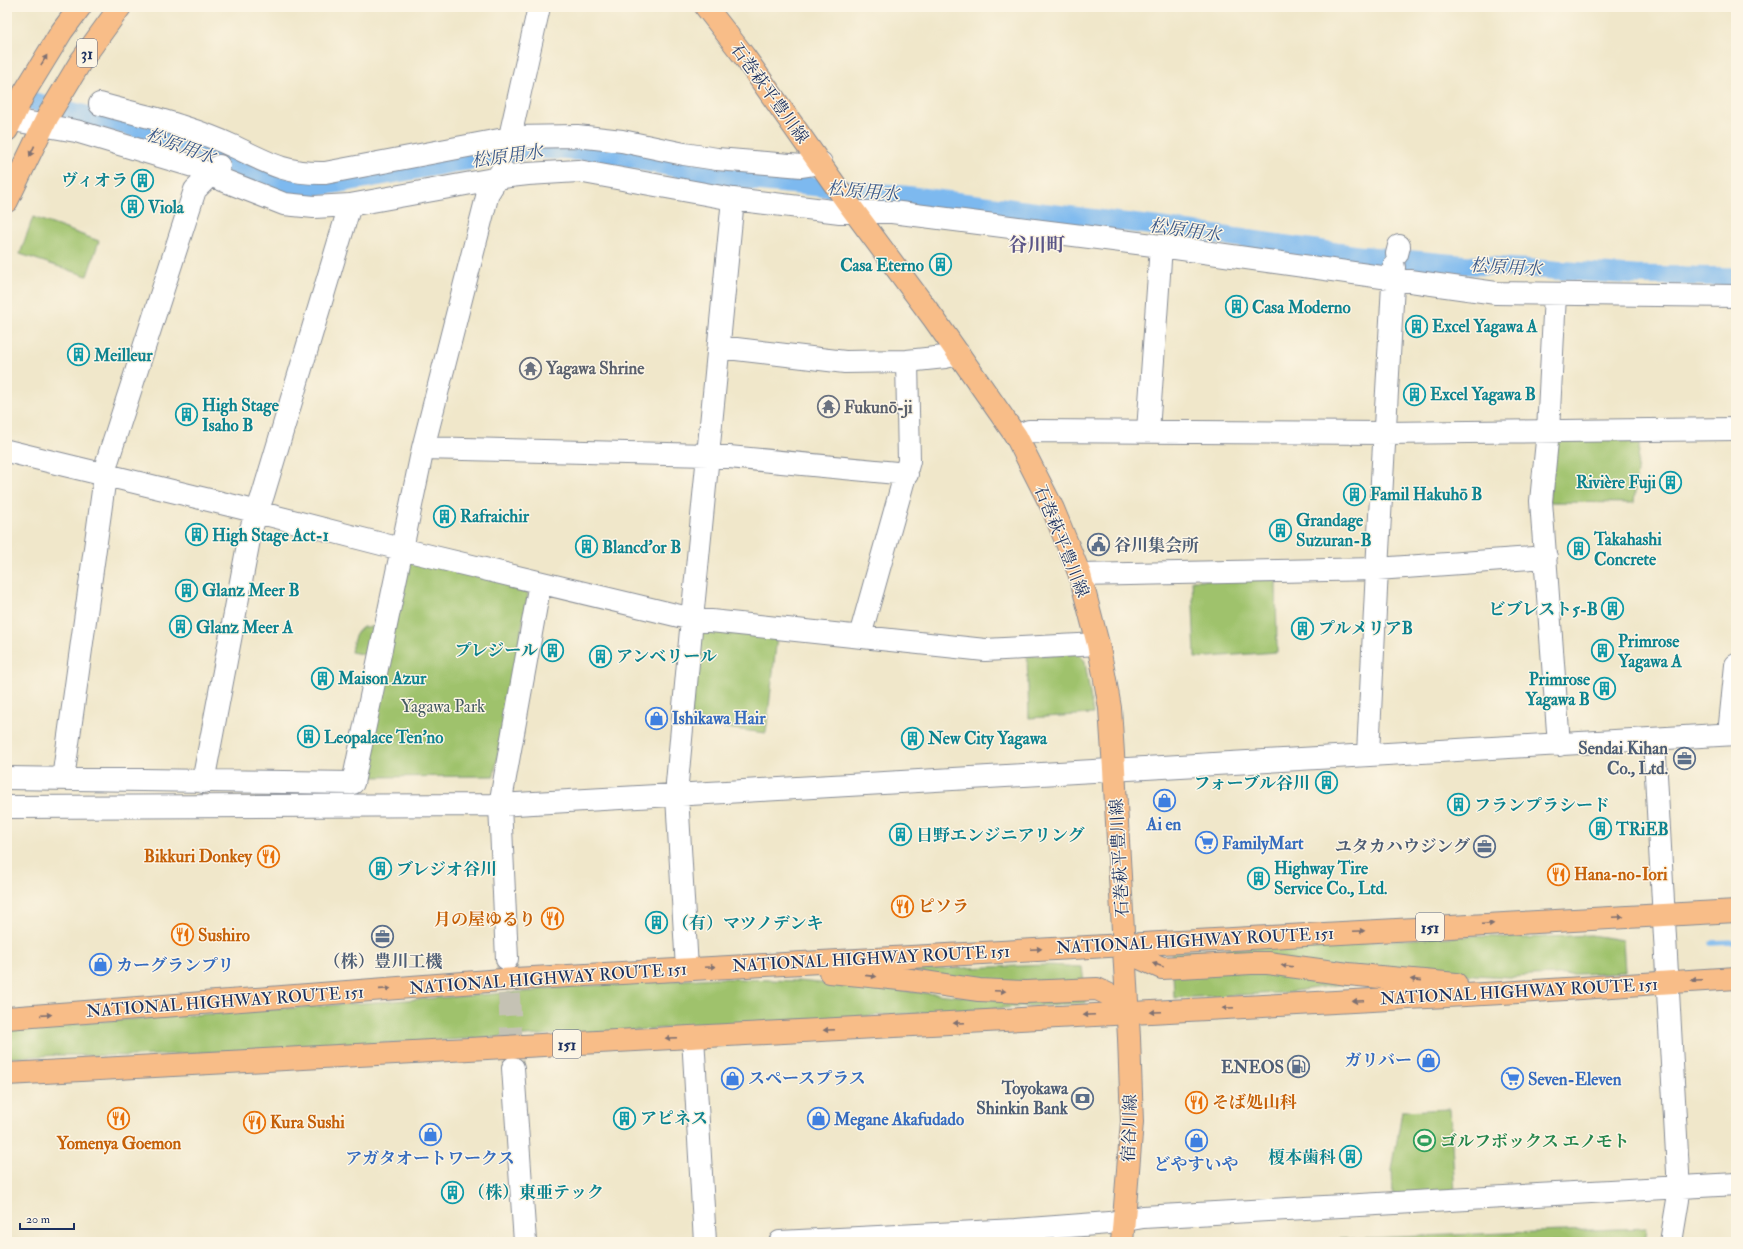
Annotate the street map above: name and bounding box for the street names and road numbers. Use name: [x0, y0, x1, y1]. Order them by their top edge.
road number: 31: [77, 39, 97, 67]
street label: 石巻萩平豊川線: [726, 39, 813, 148]
street label: 石巻萩平豊川線: [1030, 482, 1094, 600]
street label: 石巻萩平豊川線: [1106, 798, 1133, 918]
road number: 151: [1416, 913, 1444, 941]
street label: NATIONAL HIGHWAY ROUTE 151: [1056, 923, 1335, 958]
street label: NATIONAL HIGHWAY ROUTE 151: [732, 941, 1011, 976]
street label: NATIONAL HIGHWAY ROUTE 151: [409, 958, 688, 999]
street label: NATIONAL HIGHWAY ROUTE 151: [1380, 974, 1659, 1009]
street label: NATIONAL HIGHWAY ROUTE 151: [86, 981, 365, 1022]
road number: 151: [553, 1030, 581, 1058]
street label: 宿谷川線: [1118, 1094, 1141, 1162]

